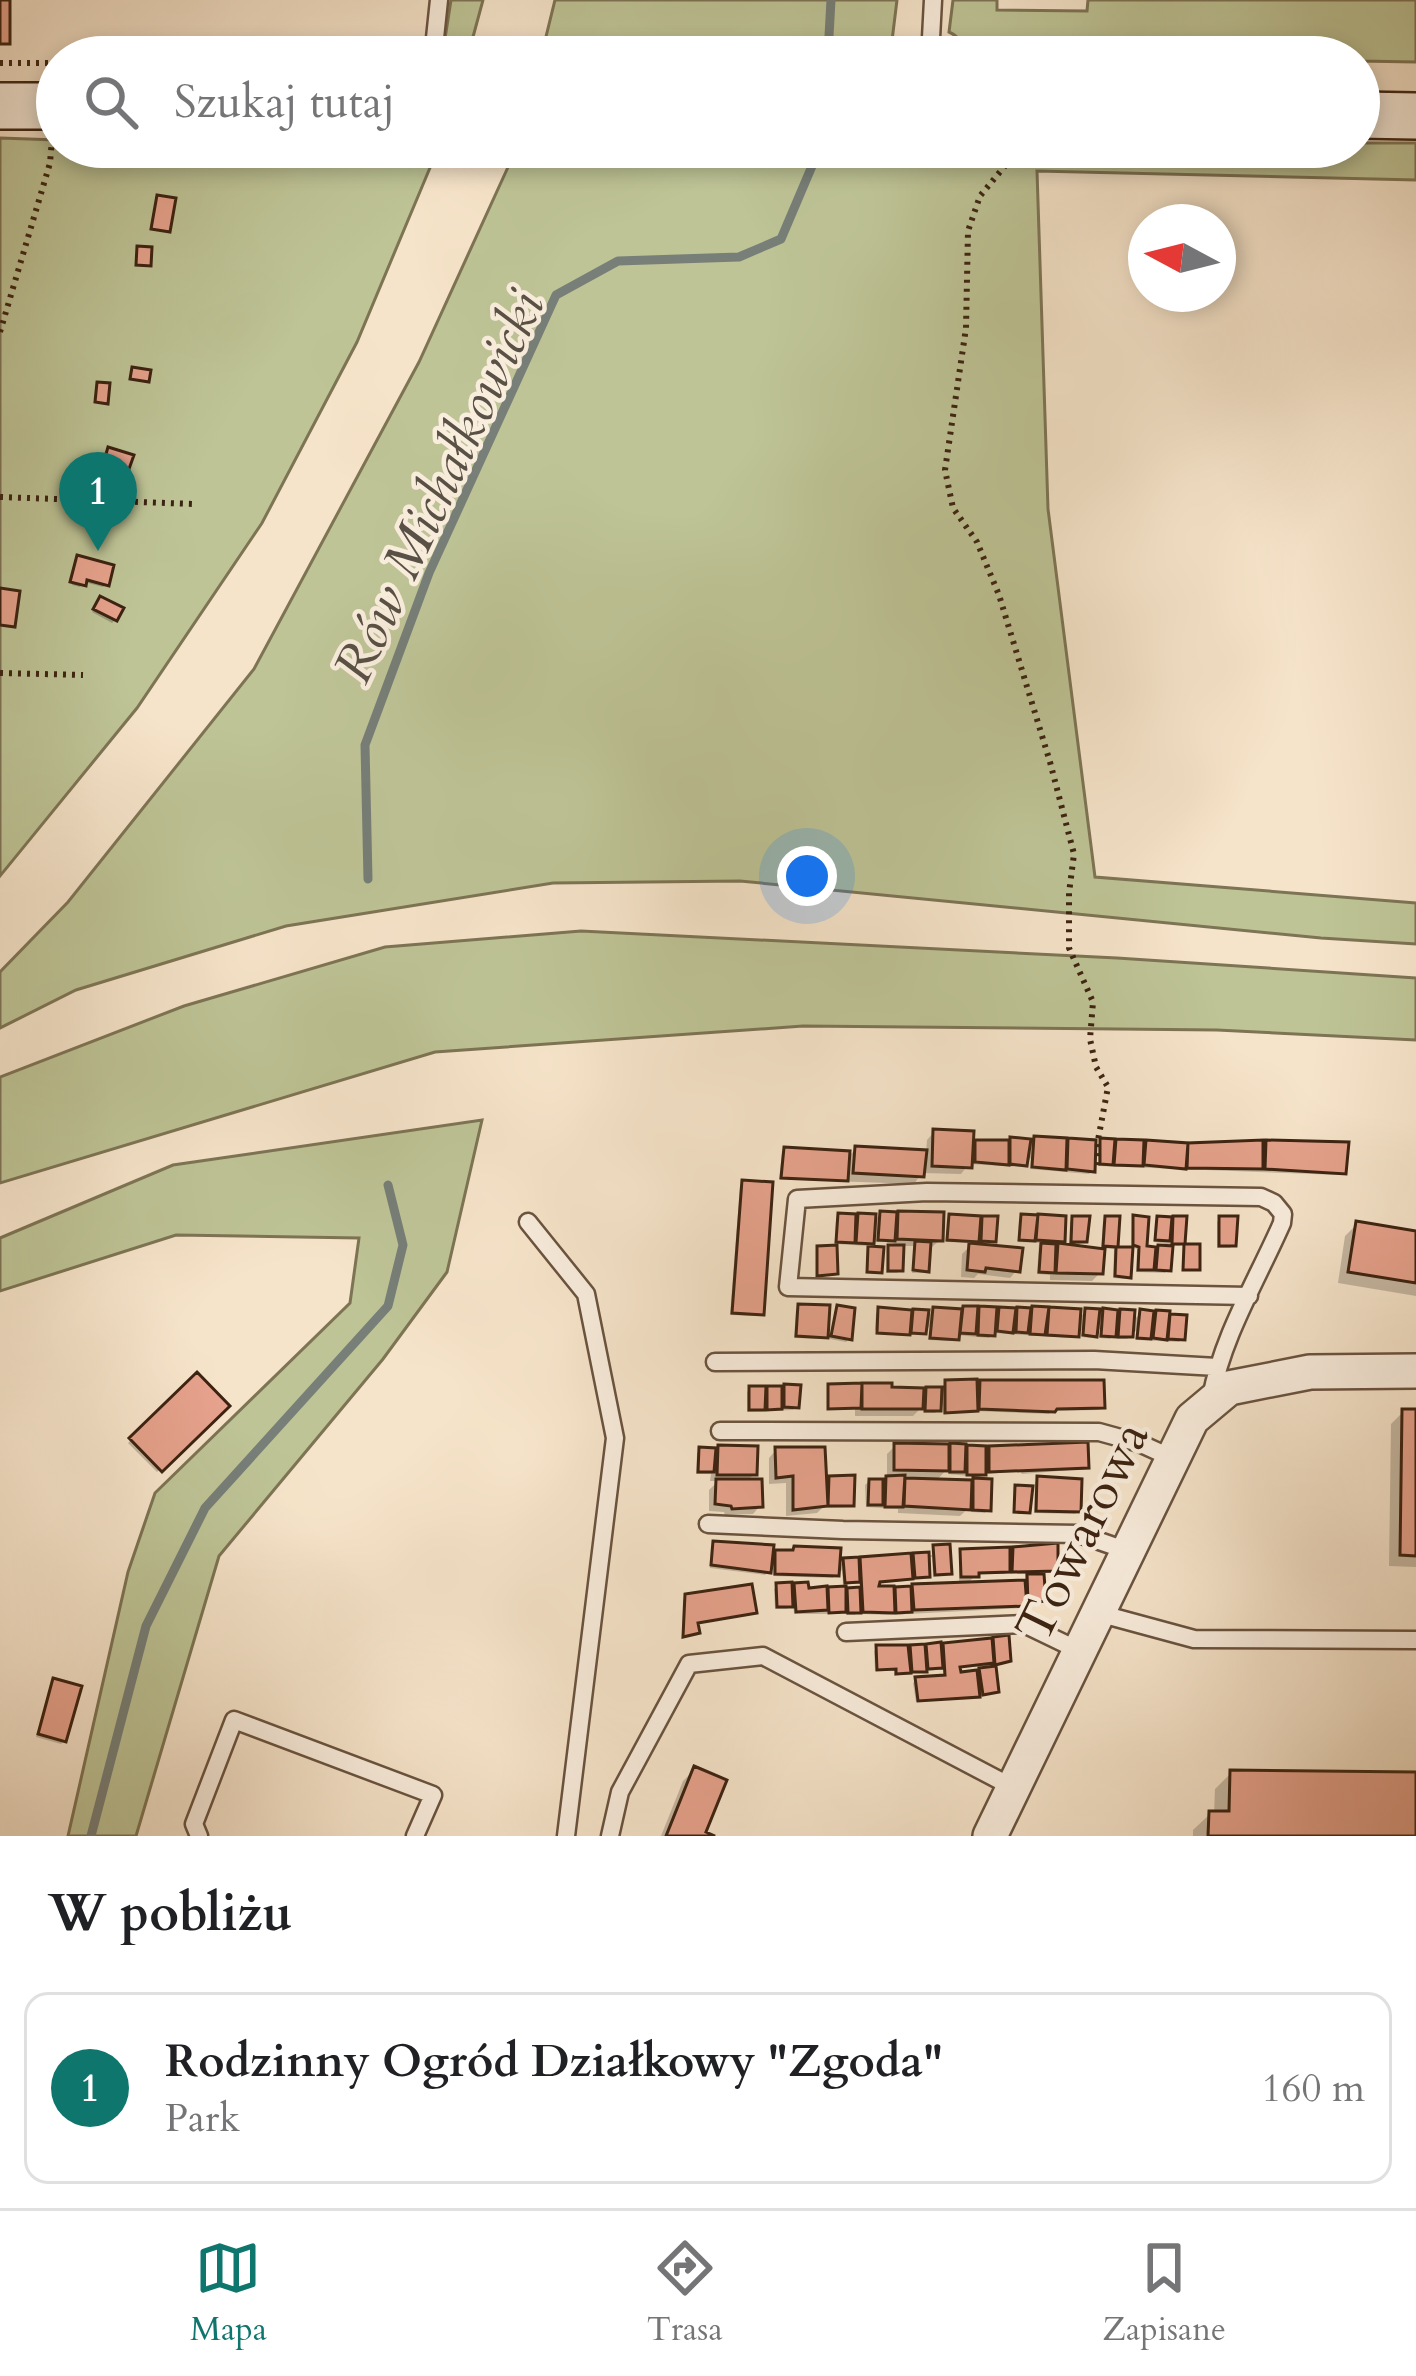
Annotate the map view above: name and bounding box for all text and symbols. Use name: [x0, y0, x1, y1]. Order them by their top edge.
search box: [36, 36, 1380, 168]
icon: search: [78, 69, 144, 135]
text: Szukaj tutaj: [174, 72, 395, 133]
north arrow: [1128, 204, 1236, 312]
water label: Rów Michałkowicki: [317, 278, 564, 695]
pin: 1: [59, 452, 137, 551]
your location: [777, 846, 837, 906]
street label: Towarowa: [999, 1410, 1166, 1654]
text: W pobliżu: [48, 1879, 292, 1949]
text: Rodzinny Ogród Działkowy "Zgoda": [165, 2031, 943, 2092]
text: 1: [80, 2062, 100, 2115]
text: 160 m: [1262, 2062, 1365, 2115]
text: Park: [165, 2092, 240, 2145]
tab: Mapa: [190, 2235, 267, 2352]
tab: Trasa: [647, 2235, 723, 2352]
tab: Zapisane: [1102, 2235, 1226, 2352]

